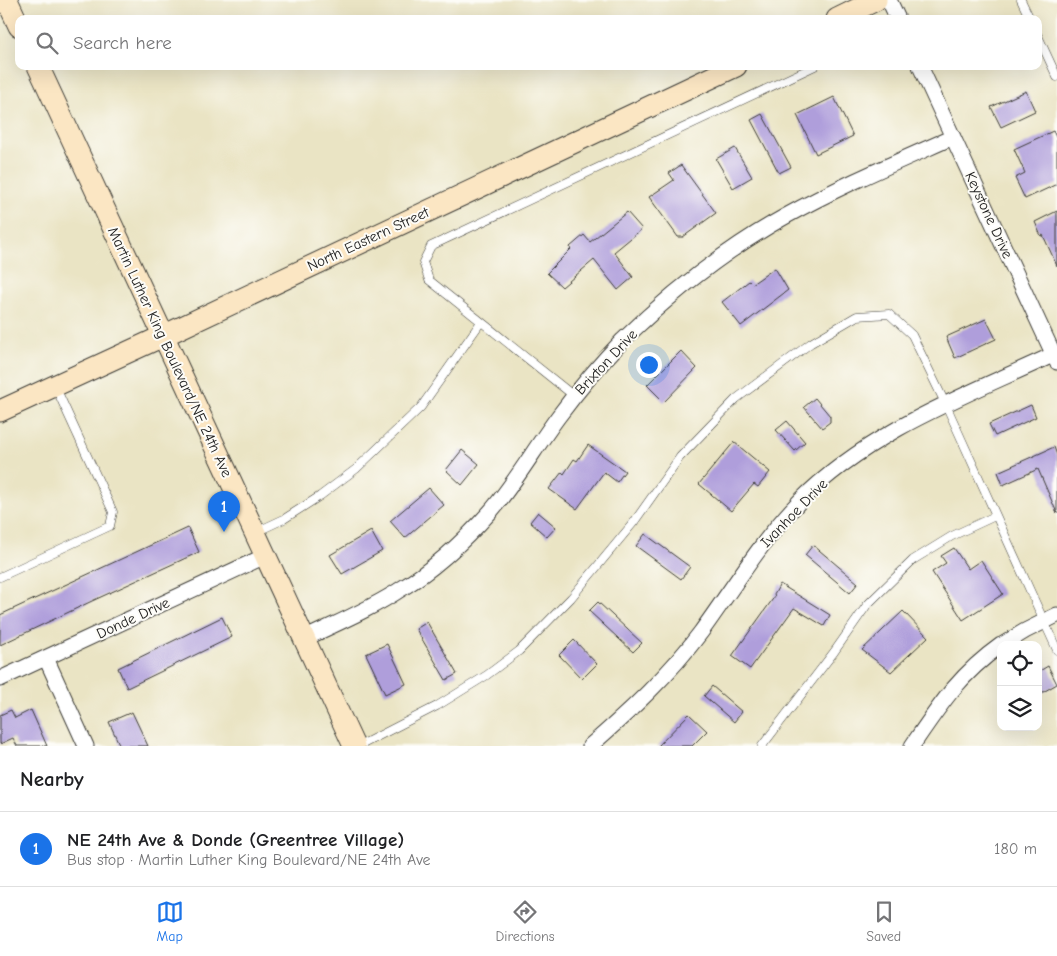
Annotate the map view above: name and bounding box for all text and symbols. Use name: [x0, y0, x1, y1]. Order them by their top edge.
search box: [15, 15, 1042, 70]
icon: search: [33, 29, 61, 57]
text: Search here: [73, 32, 172, 54]
street label: Keystone Drive: [961, 169, 1017, 262]
street label: North Eastern Street: [304, 203, 432, 275]
street label: Martin Luther King Boulevard/NE 24th Ave: [104, 224, 236, 480]
street label: Brixton Drive: [571, 325, 641, 399]
your location: [636, 352, 662, 378]
street label: Ivanhoe Drive: [757, 475, 832, 551]
pin: 1: [208, 491, 240, 532]
street label: Donde Drive: [94, 593, 173, 643]
map controls: [997, 641, 1042, 731]
button: locate: [997, 641, 1042, 686]
button: layers: [997, 686, 1042, 731]
text: Nearby: [20, 767, 84, 791]
text: NE 24th Ave & Donde (Greentree Village): [67, 829, 404, 851]
text: 1: [33, 840, 39, 858]
text: 180 m: [994, 840, 1037, 858]
text: Bus stop · Martin Luther King Boulevard/NE 24th Ave: [67, 851, 431, 869]
tab: Map: [156, 898, 184, 945]
tab: Directions: [495, 898, 555, 945]
tab: Saved: [866, 898, 901, 945]

